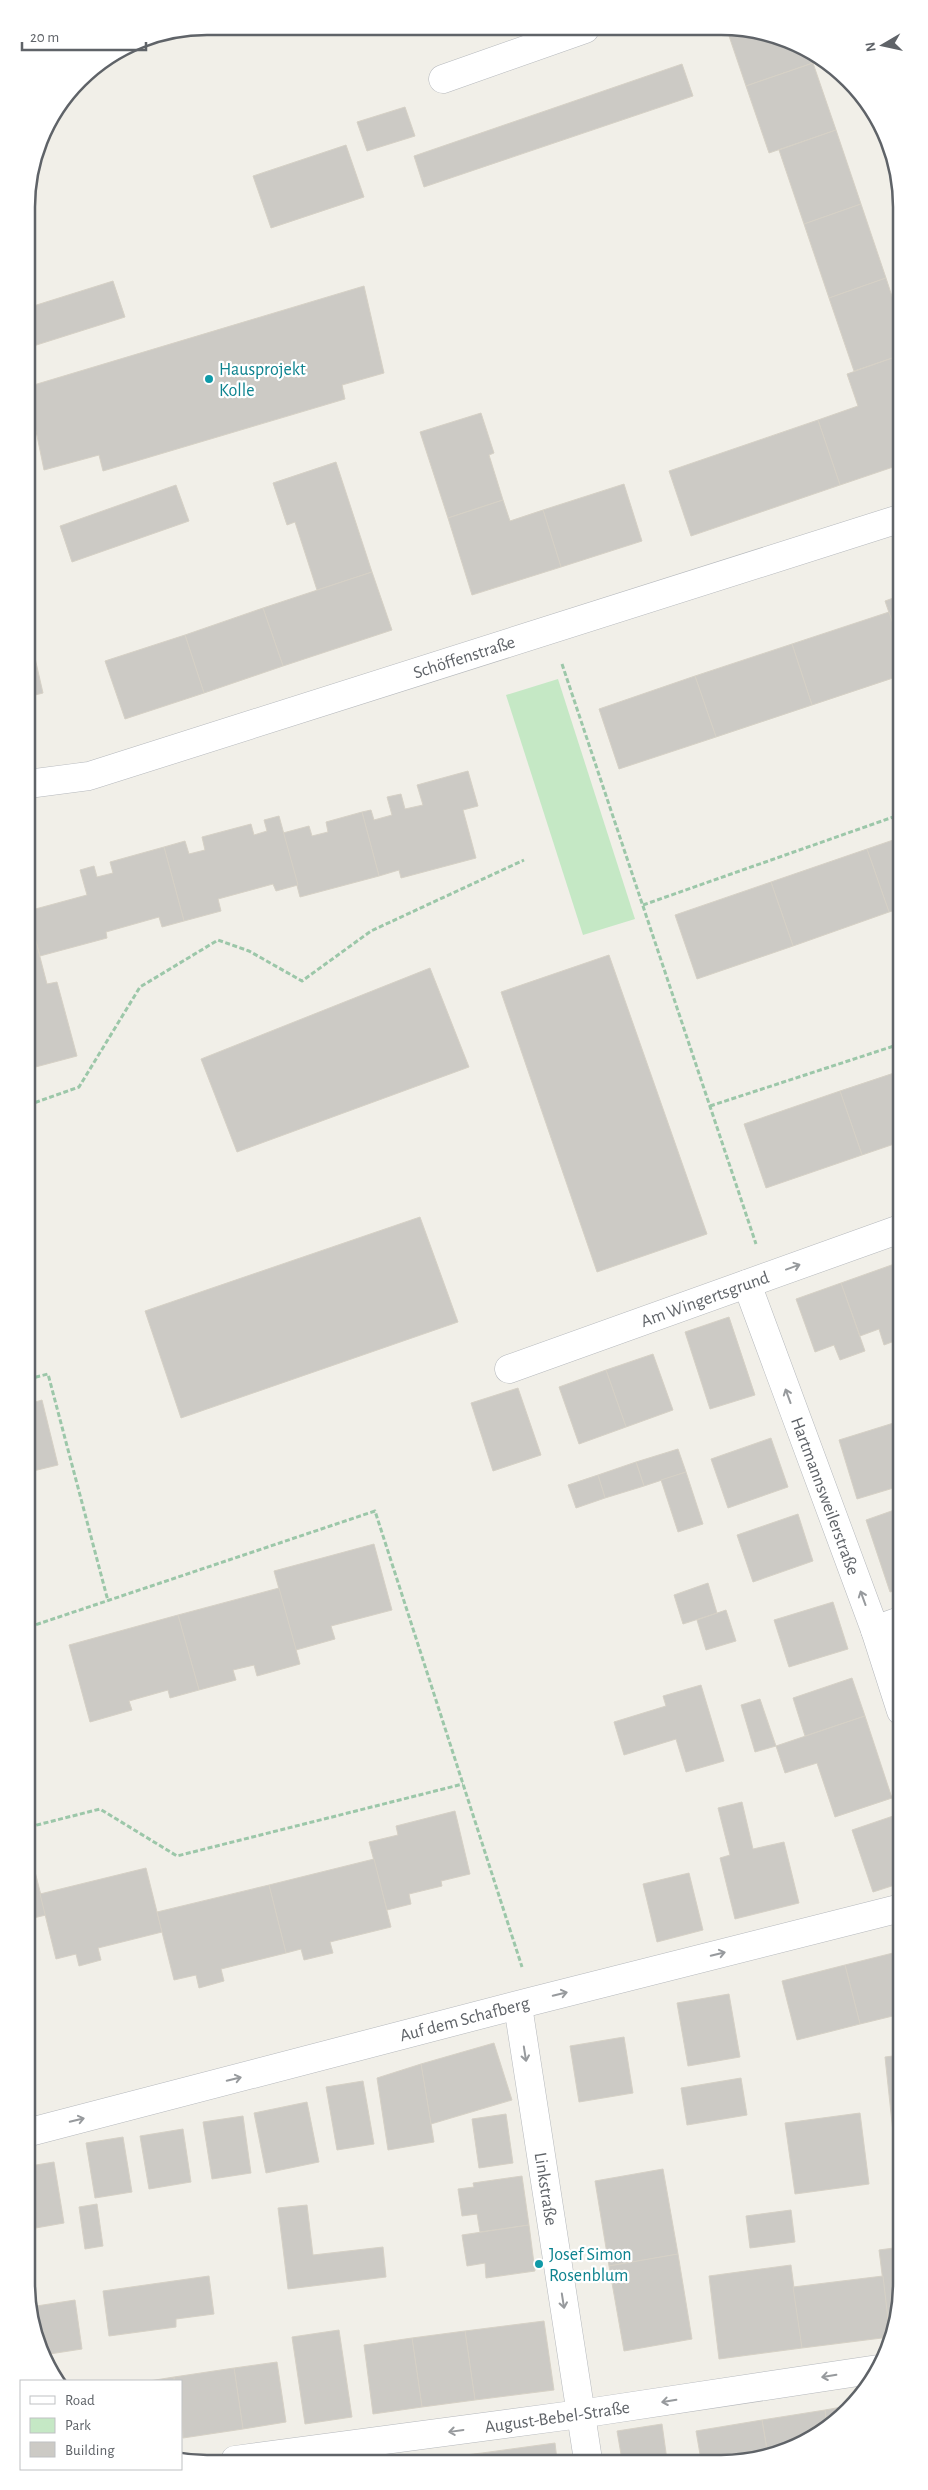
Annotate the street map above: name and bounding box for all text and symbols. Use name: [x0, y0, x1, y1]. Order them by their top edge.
scale bar: [22, 20, 146, 52]
north arrow: [858, 20, 908, 70]
text: 20 m: [30, 30, 59, 45]
text: N: [863, 41, 879, 53]
place label: Hausprojekt Kolle: [219, 361, 306, 400]
marker: Hausprojekt Kolle: [203, 373, 215, 385]
street label: Schöffenstraße: [411, 633, 517, 683]
one-way arrow: [785, 1262, 801, 1272]
street label: Am Wingertsgrund: [639, 1269, 772, 1331]
one-way arrow: [783, 1389, 792, 1404]
street label: Hartmannsweilerstraße: [787, 1415, 862, 1578]
one-way arrow: [858, 1591, 867, 1606]
one-way arrow: [710, 1949, 726, 1958]
one-way arrow: [552, 1989, 568, 1998]
street label: Auf dem Schafberg: [398, 1994, 532, 2045]
one-way arrow: [521, 2046, 531, 2062]
one-way arrow: [226, 2074, 242, 2084]
one-way arrow: [68, 2115, 84, 2124]
street label: Linkstraße: [531, 2151, 560, 2227]
place label: Josef Simon Rosenblum: [549, 2246, 632, 2285]
marker: Josef Simon Rosenblum: [533, 2258, 545, 2270]
one-way arrow: [559, 2293, 569, 2309]
one-way arrow: [822, 2372, 838, 2382]
legend: [20, 2380, 182, 2470]
text: Road: [65, 2393, 95, 2408]
one-way arrow: [661, 2396, 677, 2406]
street label: August-Bebel-Straße: [484, 2399, 631, 2437]
text: Park: [65, 2418, 91, 2433]
one-way arrow: [448, 2426, 464, 2436]
text: Building: [65, 2443, 115, 2458]

